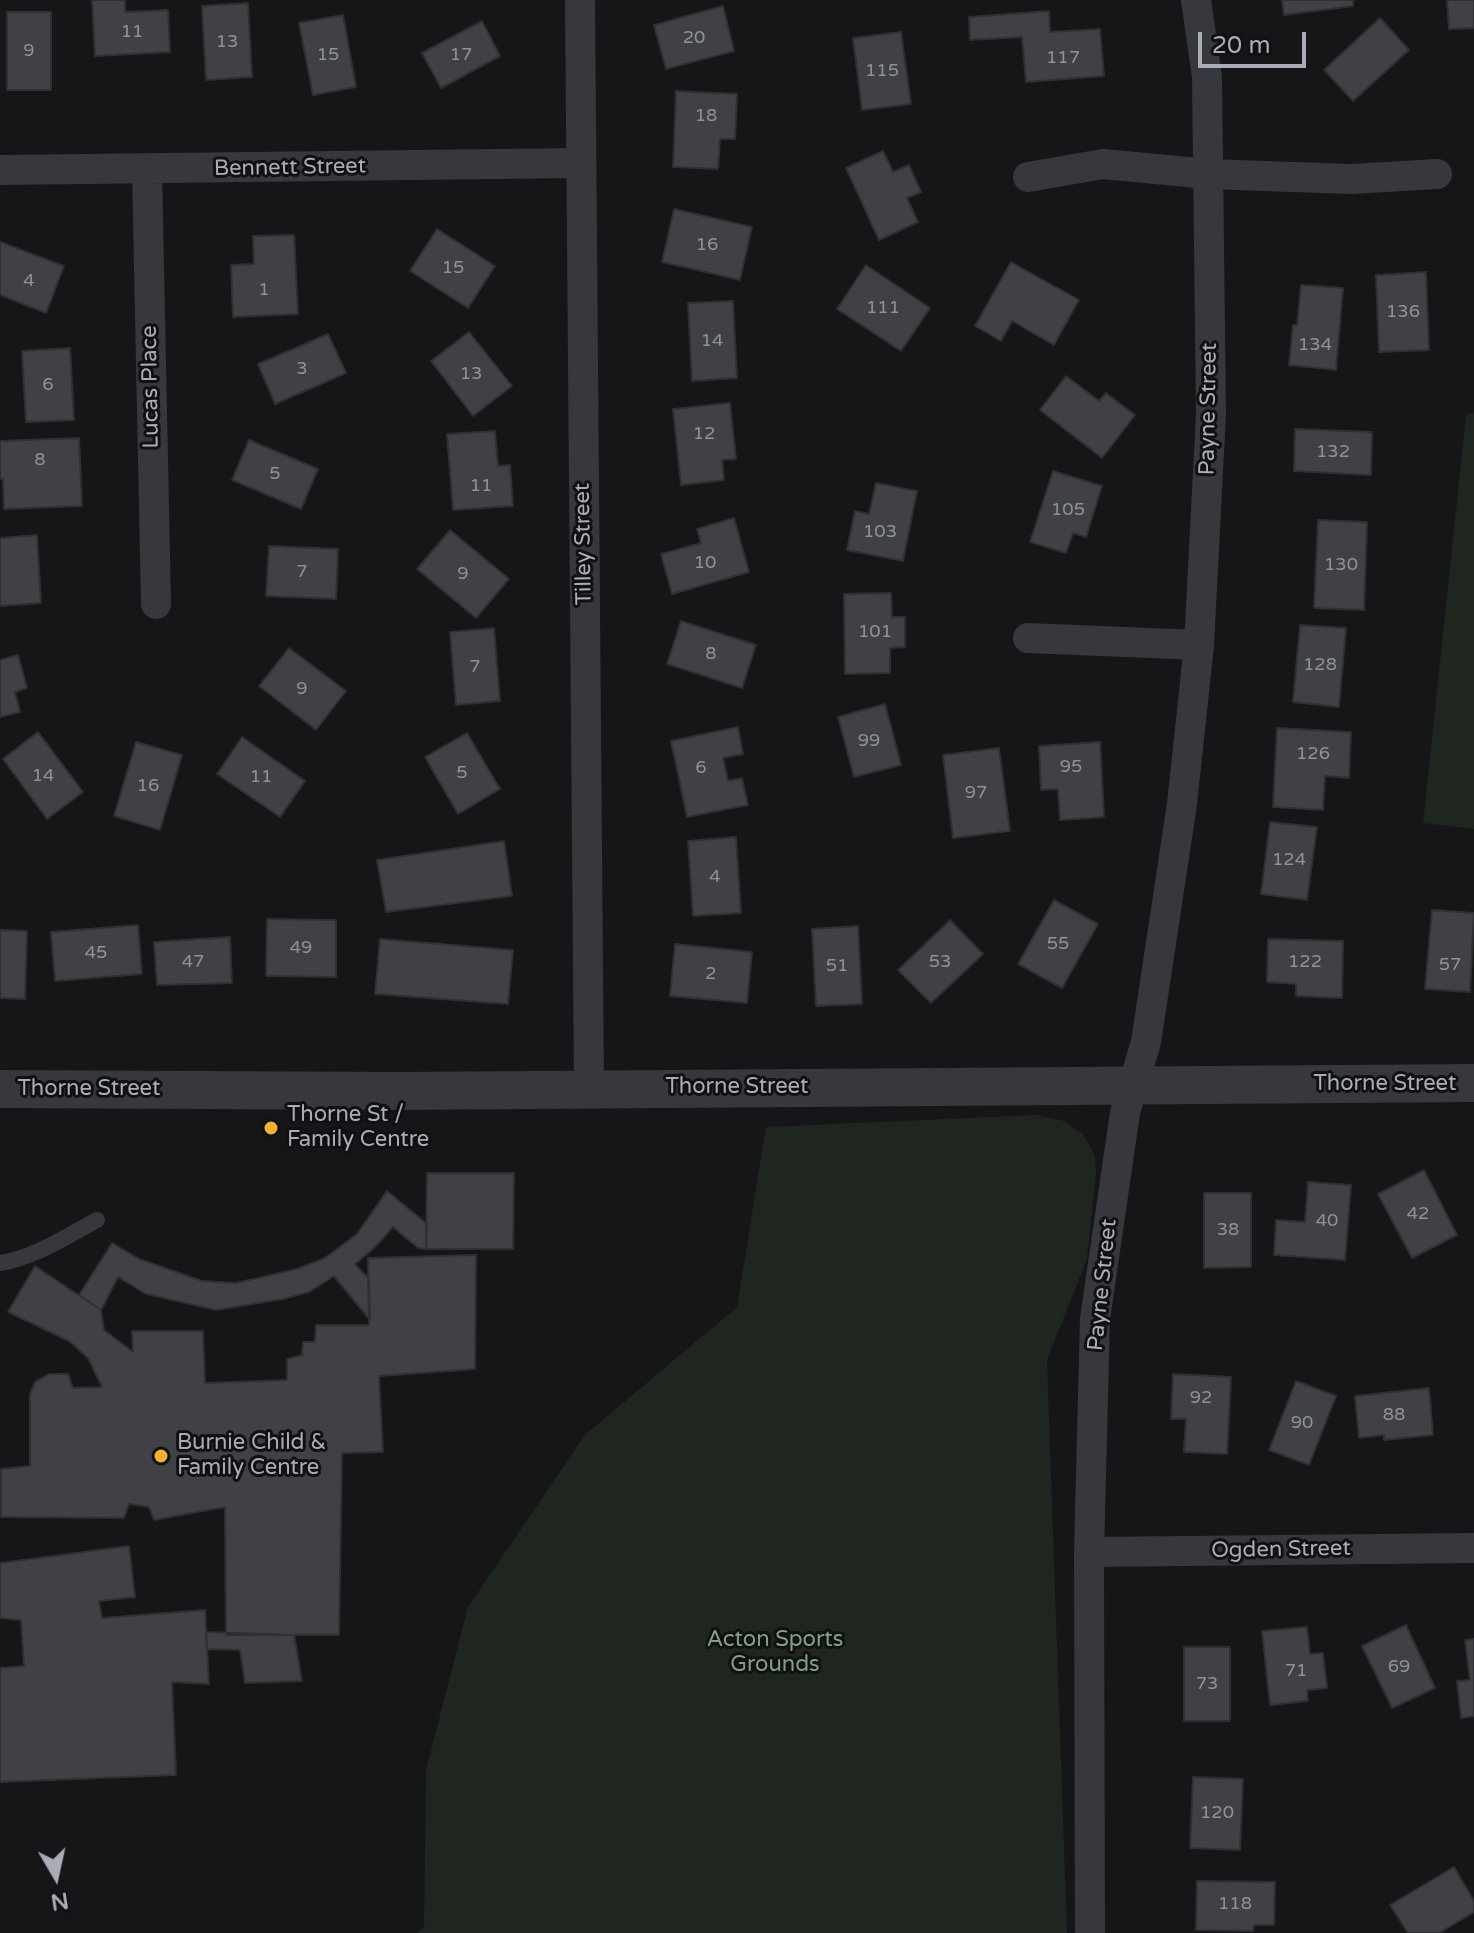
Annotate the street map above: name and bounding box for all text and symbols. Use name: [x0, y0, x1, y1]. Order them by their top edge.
scale bar: [1202, 16, 1310, 66]
house number: 11: [121, 21, 143, 43]
house number: 20: [683, 27, 705, 49]
house number: 13: [216, 31, 238, 53]
text: 20 m: [1212, 31, 1270, 60]
house number: 9: [23, 40, 35, 62]
house number: 15: [317, 44, 339, 66]
house number: 17: [450, 44, 472, 66]
house number: 117: [1046, 47, 1080, 69]
house number: 115: [865, 60, 899, 82]
house number: 18: [695, 105, 717, 127]
street label: Bennett Street: [214, 153, 366, 183]
house number: 16: [696, 234, 718, 256]
house number: 15: [442, 257, 464, 279]
house number: 4: [23, 270, 35, 292]
house number: 1: [258, 279, 270, 301]
house number: 111: [866, 297, 900, 319]
house number: 136: [1386, 301, 1420, 323]
street label: Lucas Place: [137, 325, 165, 449]
house number: 14: [701, 330, 723, 352]
house number: 134: [1298, 334, 1332, 356]
street label: Payne Street: [1195, 342, 1223, 476]
house number: 3: [296, 358, 308, 380]
house number: 13: [460, 363, 482, 385]
house number: 6: [42, 374, 54, 396]
house number: 12: [693, 423, 715, 445]
house number: 132: [1316, 441, 1350, 463]
house number: 8: [34, 449, 46, 471]
house number: 5: [269, 463, 281, 485]
house number: 11: [470, 475, 492, 497]
street label: Tilley Street: [570, 483, 598, 605]
house number: 105: [1051, 499, 1085, 521]
house number: 103: [863, 521, 897, 543]
house number: 10: [694, 552, 716, 574]
house number: 130: [1324, 554, 1358, 576]
house number: 7: [296, 561, 308, 583]
house number: 9: [457, 563, 469, 585]
house number: 101: [858, 621, 892, 643]
house number: 8: [705, 643, 717, 665]
house number: 128: [1303, 654, 1337, 676]
house number: 7: [469, 656, 481, 678]
house number: 9: [296, 678, 308, 700]
house number: 99: [858, 730, 880, 752]
house number: 126: [1296, 743, 1330, 765]
house number: 95: [1060, 756, 1082, 778]
house number: 6: [695, 757, 707, 779]
house number: 5: [456, 762, 468, 784]
house number: 14: [32, 765, 54, 787]
house number: 11: [250, 766, 272, 788]
house number: 16: [137, 775, 159, 797]
house number: 97: [965, 782, 987, 804]
house number: 124: [1272, 849, 1306, 871]
house number: 4: [709, 866, 721, 888]
house number: 55: [1047, 933, 1069, 955]
house number: 49: [290, 937, 312, 959]
house number: 45: [85, 942, 107, 964]
house number: 47: [182, 951, 204, 973]
house number: 53: [929, 951, 951, 973]
house number: 122: [1288, 951, 1322, 973]
house number: 57: [1439, 954, 1461, 976]
house number: 51: [826, 955, 848, 977]
house number: 2: [705, 963, 717, 985]
street label: Thorne Street: [1314, 1071, 1456, 1097]
street label: Thorne Street: [666, 1074, 808, 1100]
street label: Thorne Street: [18, 1076, 160, 1102]
place label: Thorne St / Family Centre: [287, 1102, 429, 1154]
marker: Thorne St / Family Centre: [262, 1119, 280, 1137]
house number: 42: [1407, 1203, 1429, 1225]
house number: 40: [1316, 1210, 1338, 1232]
street label: Payne Street: [1083, 1218, 1123, 1352]
house number: 38: [1217, 1219, 1239, 1241]
house number: 92: [1190, 1387, 1212, 1409]
house number: 88: [1383, 1404, 1405, 1426]
house number: 90: [1291, 1412, 1313, 1434]
place label: Burnie Child & Family Centre: [177, 1430, 326, 1482]
marker: Burnie Child & Family Centre: [152, 1447, 170, 1465]
street label: Ogden Street: [1211, 1536, 1351, 1564]
park label: Acton Sports Grounds: [707, 1627, 843, 1678]
house number: 69: [1388, 1656, 1410, 1678]
house number: 71: [1285, 1660, 1307, 1682]
house number: 73: [1196, 1673, 1218, 1695]
house number: 120: [1200, 1802, 1234, 1824]
north arrow: [16, 1837, 96, 1917]
text: N: [49, 1886, 71, 1915]
house number: 118: [1218, 1893, 1252, 1915]

